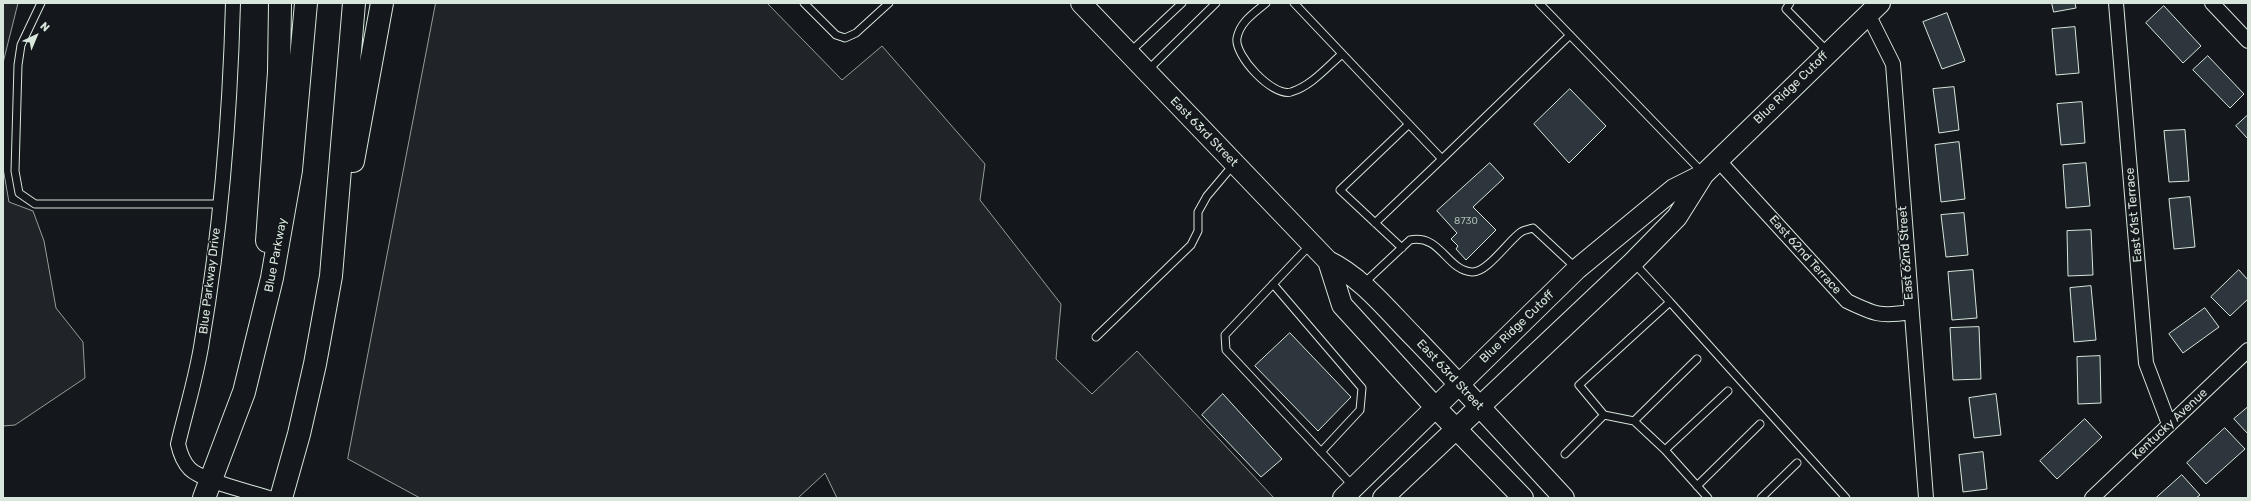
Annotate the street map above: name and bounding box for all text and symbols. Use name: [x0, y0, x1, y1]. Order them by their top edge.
north arrow: [16, 16, 56, 56]
text: N: [37, 20, 52, 34]
street label: Blue Ridge Cutoff: [1751, 49, 1831, 127]
street label: East 63rd Street: [1167, 94, 1241, 170]
street label: East 61st Terrace: [2123, 167, 2145, 263]
street label: East 62nd Street: [1896, 206, 1916, 300]
street label: East 62nd Terrace: [1766, 213, 1844, 297]
house number: 8730: [1454, 215, 1478, 227]
street label: Blue Parkway: [262, 217, 290, 293]
street label: Blue Parkway Drive: [196, 227, 224, 335]
street label: Blue Ridge Cutoff: [1477, 288, 1557, 366]
street label: East 63rd Street: [1414, 337, 1486, 413]
street label: Kentucky Avenue: [2130, 386, 2210, 462]

